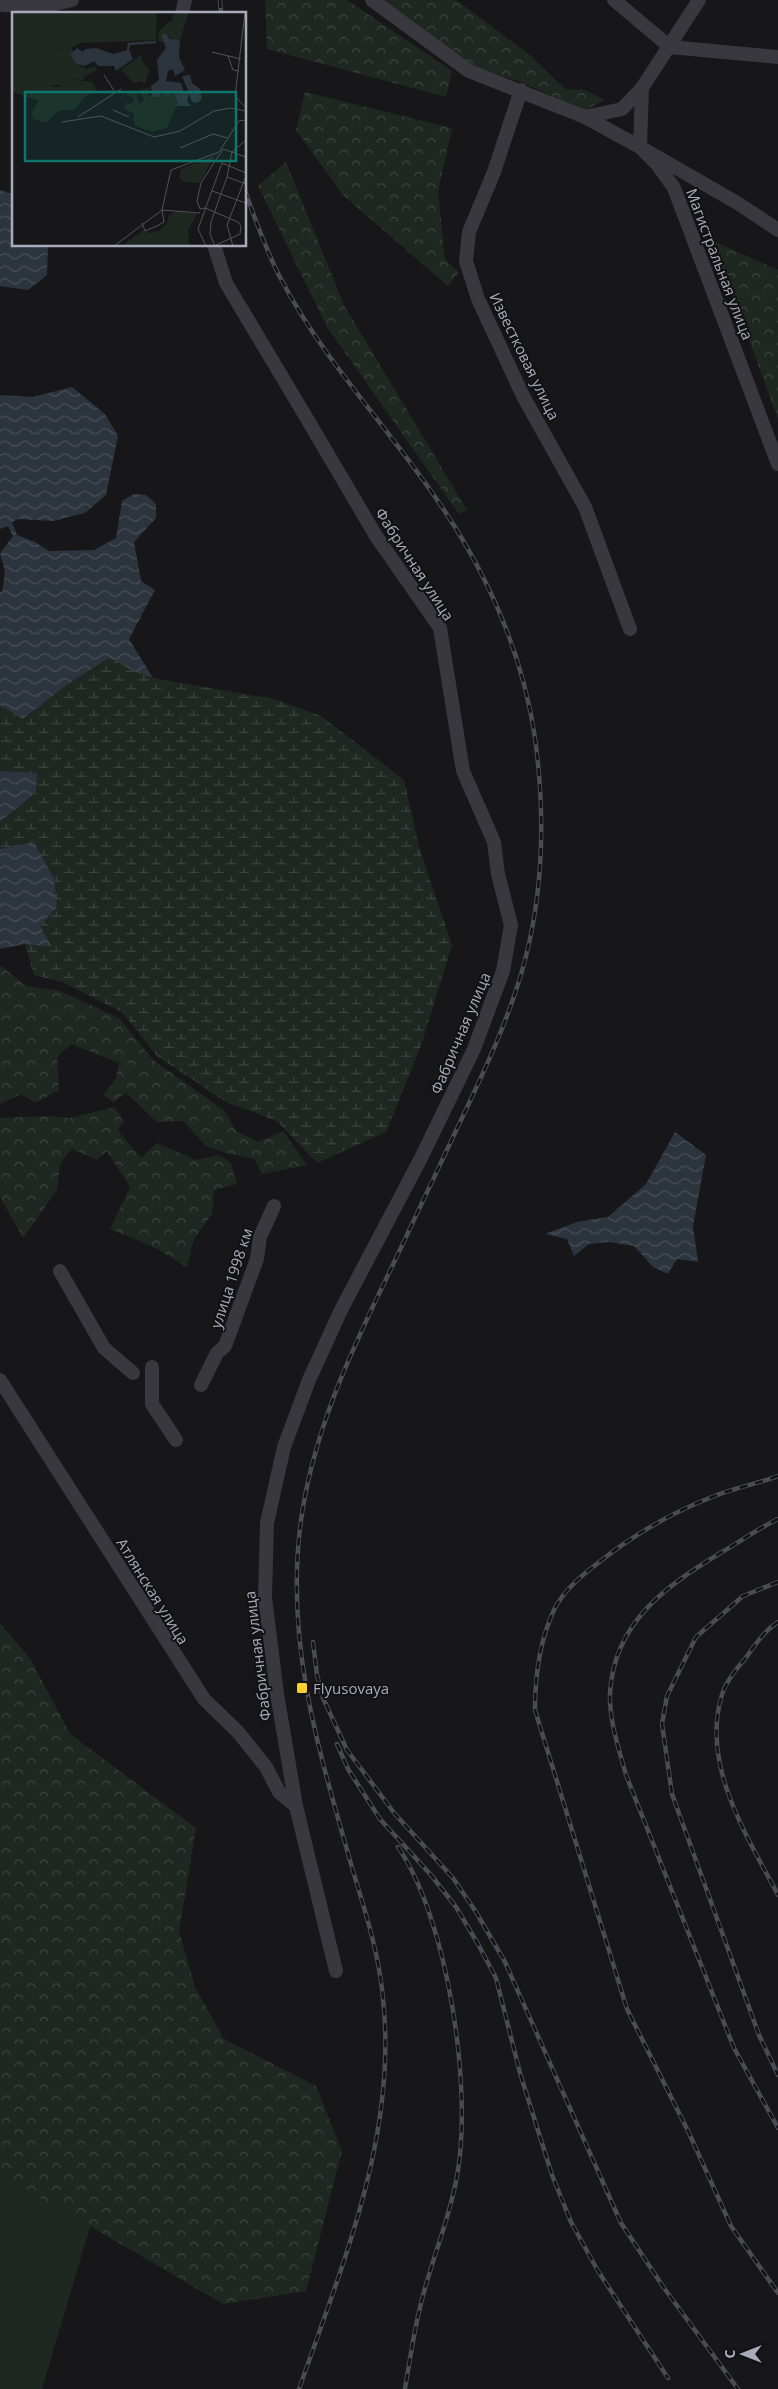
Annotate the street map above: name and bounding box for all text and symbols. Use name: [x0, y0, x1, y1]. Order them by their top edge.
inset map: [12, 12, 246, 246]
street label: Магистральная улица: [682, 186, 758, 342]
street label: Известковая улица: [485, 289, 565, 423]
street label: Фабричная улица: [371, 504, 459, 624]
street label: Фабричная улица: [425, 969, 495, 1097]
street label: улица 1998 км: [205, 1225, 257, 1331]
street label: Атлянская улица: [112, 1534, 194, 1648]
street label: Фабричная улица: [239, 1590, 275, 1722]
place label: Flyusovaya: [313, 1678, 389, 1698]
marker: Flyusovaya: [295, 1681, 309, 1695]
north arrow: [718, 2329, 768, 2379]
text: С: [720, 2349, 739, 2358]

